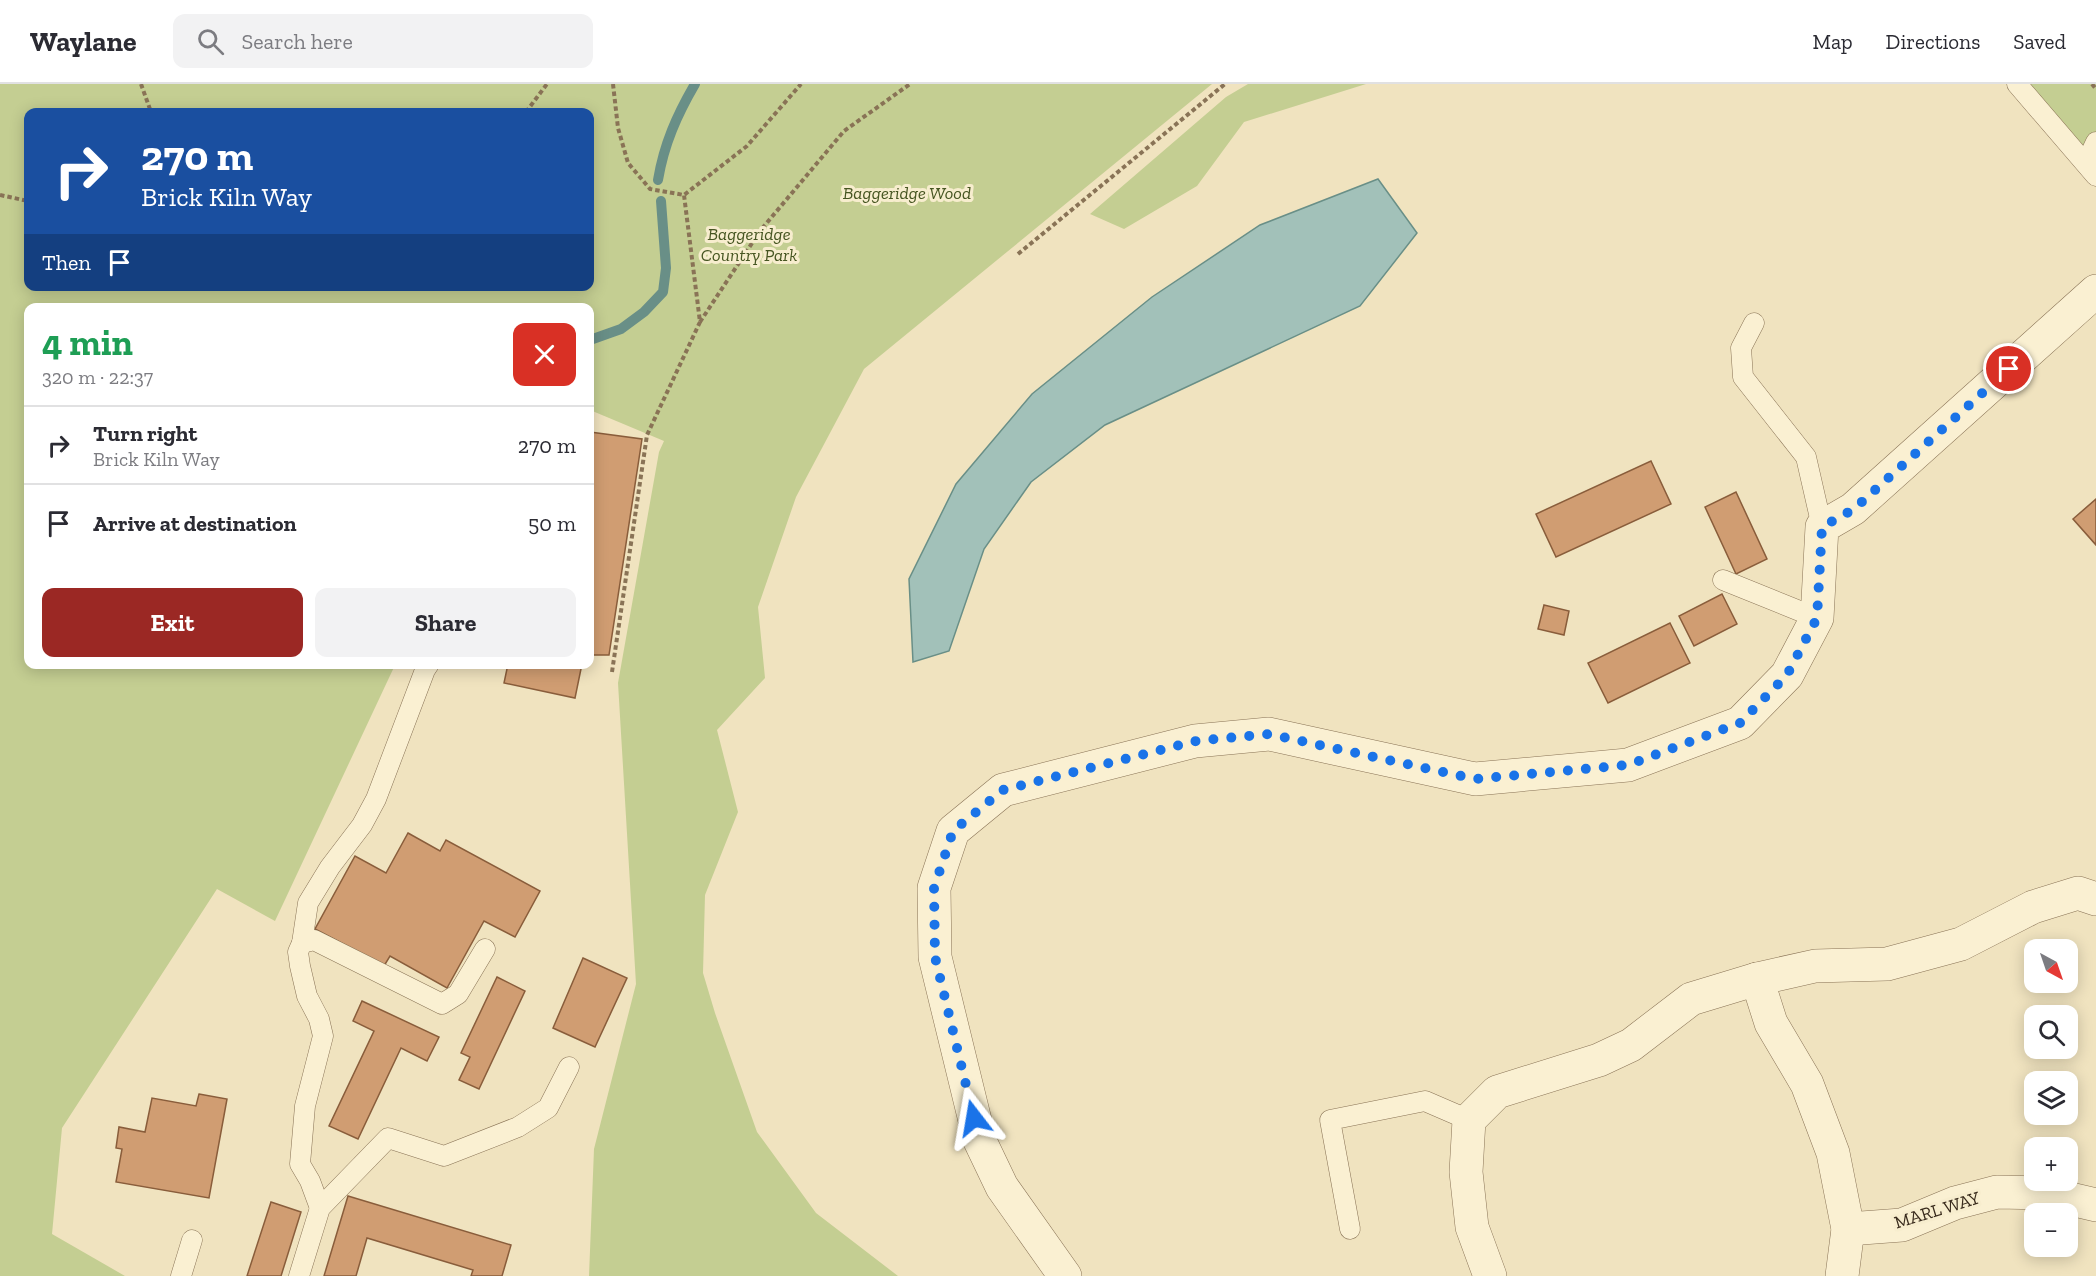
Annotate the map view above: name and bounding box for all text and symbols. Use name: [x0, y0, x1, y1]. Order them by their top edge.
search box: [173, 14, 593, 68]
text: Waylane: [30, 25, 137, 58]
icon: search: [194, 25, 227, 58]
text: Search here: [242, 28, 353, 55]
text: Map: [1813, 29, 1853, 54]
text: Directions: [1886, 29, 1980, 54]
text: Saved: [2013, 29, 2066, 54]
text: 270 m: [141, 130, 253, 181]
icon: right: [42, 132, 120, 210]
text: Brick Kiln Way: [141, 181, 312, 213]
park label: Baggeridge Wood: [843, 182, 971, 204]
park label: Baggeridge Country Park: [701, 223, 797, 266]
icon: arrive: [103, 246, 136, 279]
text: Then: [42, 249, 91, 276]
text: 4 min: [42, 321, 133, 364]
button: close: [513, 323, 576, 386]
pin: [1983, 343, 2034, 394]
icon: arrive: [1992, 352, 2025, 385]
text: 320 m · 22:37: [42, 365, 153, 389]
text: Turn right: [93, 420, 197, 447]
icon: right: [42, 429, 75, 462]
text: 270 m: [518, 432, 576, 459]
text: Brick Kiln Way: [93, 447, 220, 471]
icon: arrive: [42, 507, 75, 540]
text: Arrive at destination: [93, 510, 296, 537]
text: 50 m: [528, 510, 576, 537]
button: Exit: [42, 588, 303, 657]
button: Share: [315, 588, 576, 657]
north arrow: [2024, 939, 2078, 993]
map controls: [2024, 939, 2078, 1257]
button: search: [2024, 1005, 2078, 1059]
button: layers: [2024, 1071, 2078, 1125]
position arrow: [942, 1086, 1006, 1150]
button: +: [2024, 1137, 2078, 1191]
street label: MARL WAY: [1891, 1187, 1983, 1233]
button: −: [2024, 1203, 2078, 1257]

